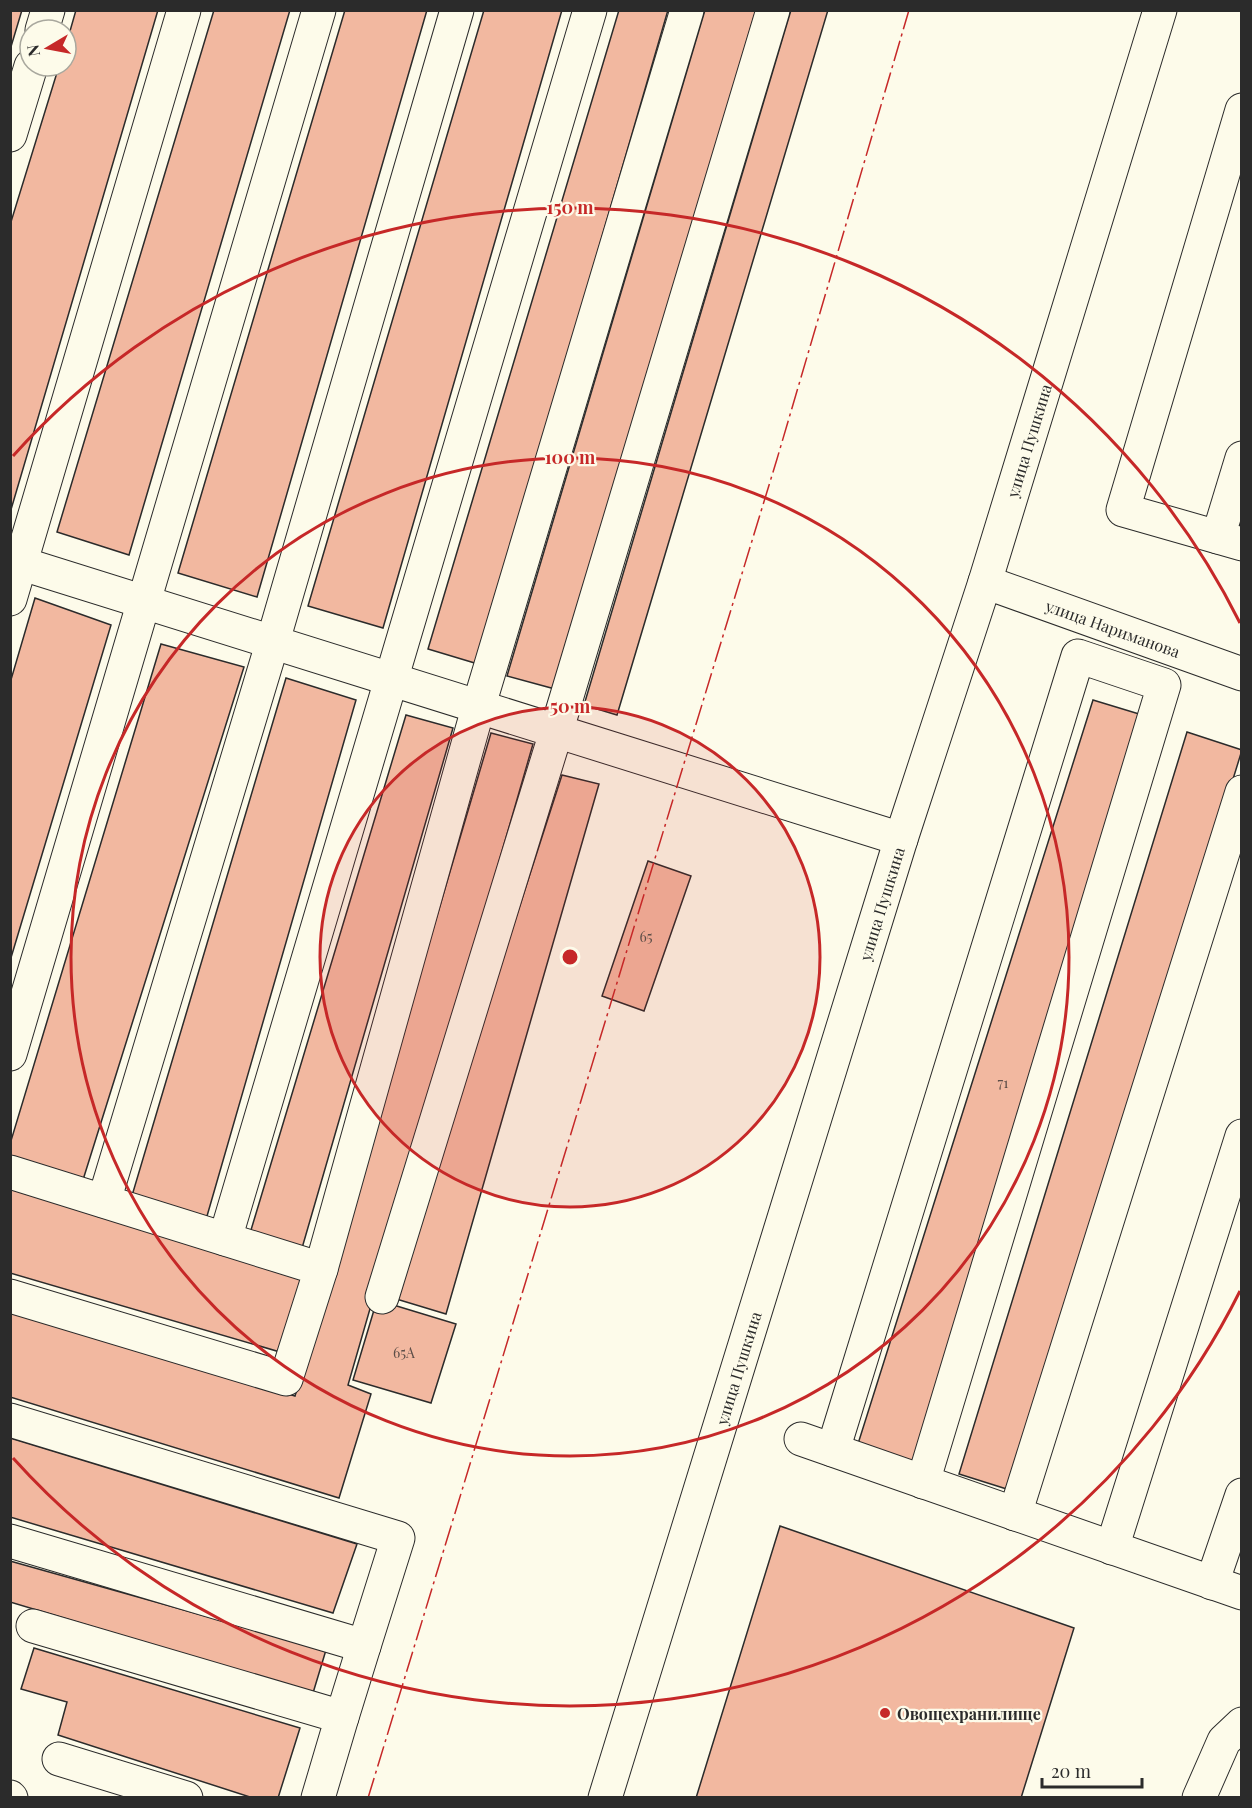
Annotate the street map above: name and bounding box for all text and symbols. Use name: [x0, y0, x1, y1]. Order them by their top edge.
north arrow: [18, 18, 78, 78]
text: N: [21, 43, 44, 58]
text: 150 m: [546, 195, 594, 219]
street label: улица Пушкина: [1001, 381, 1056, 501]
text: 100 m: [545, 445, 596, 469]
street label: улица Нариманова: [1042, 594, 1183, 662]
text: 50 m: [550, 694, 591, 718]
street label: улица Пушкина: [853, 844, 908, 964]
house number: 65: [639, 927, 653, 946]
centre of rings: [560, 947, 580, 967]
house number: 71: [998, 1073, 1008, 1092]
street label: улица Пушкина: [710, 1309, 765, 1428]
house number: 65А: [393, 1343, 415, 1362]
place label: Овощехранилище: [897, 1703, 1041, 1724]
marker: Овощехранилище: [878, 1706, 892, 1720]
scale bar: [1042, 1751, 1142, 1789]
text: 20 m: [1051, 1759, 1091, 1783]

